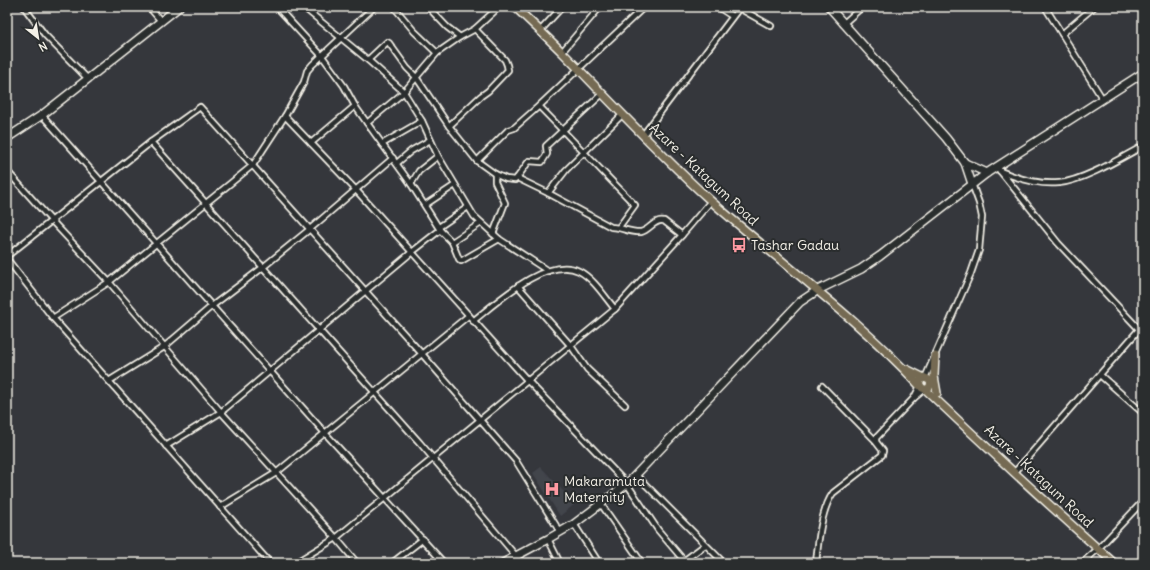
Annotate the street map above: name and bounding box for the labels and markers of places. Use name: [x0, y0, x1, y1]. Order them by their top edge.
bus stop icon: Tashar Gadau: [730, 236, 748, 254]
place label: Tashar Gadau: [751, 236, 839, 254]
place label: Makaramuta Maternity: [564, 472, 645, 506]
hospital icon: Makaramuta Maternity: [543, 480, 561, 498]

